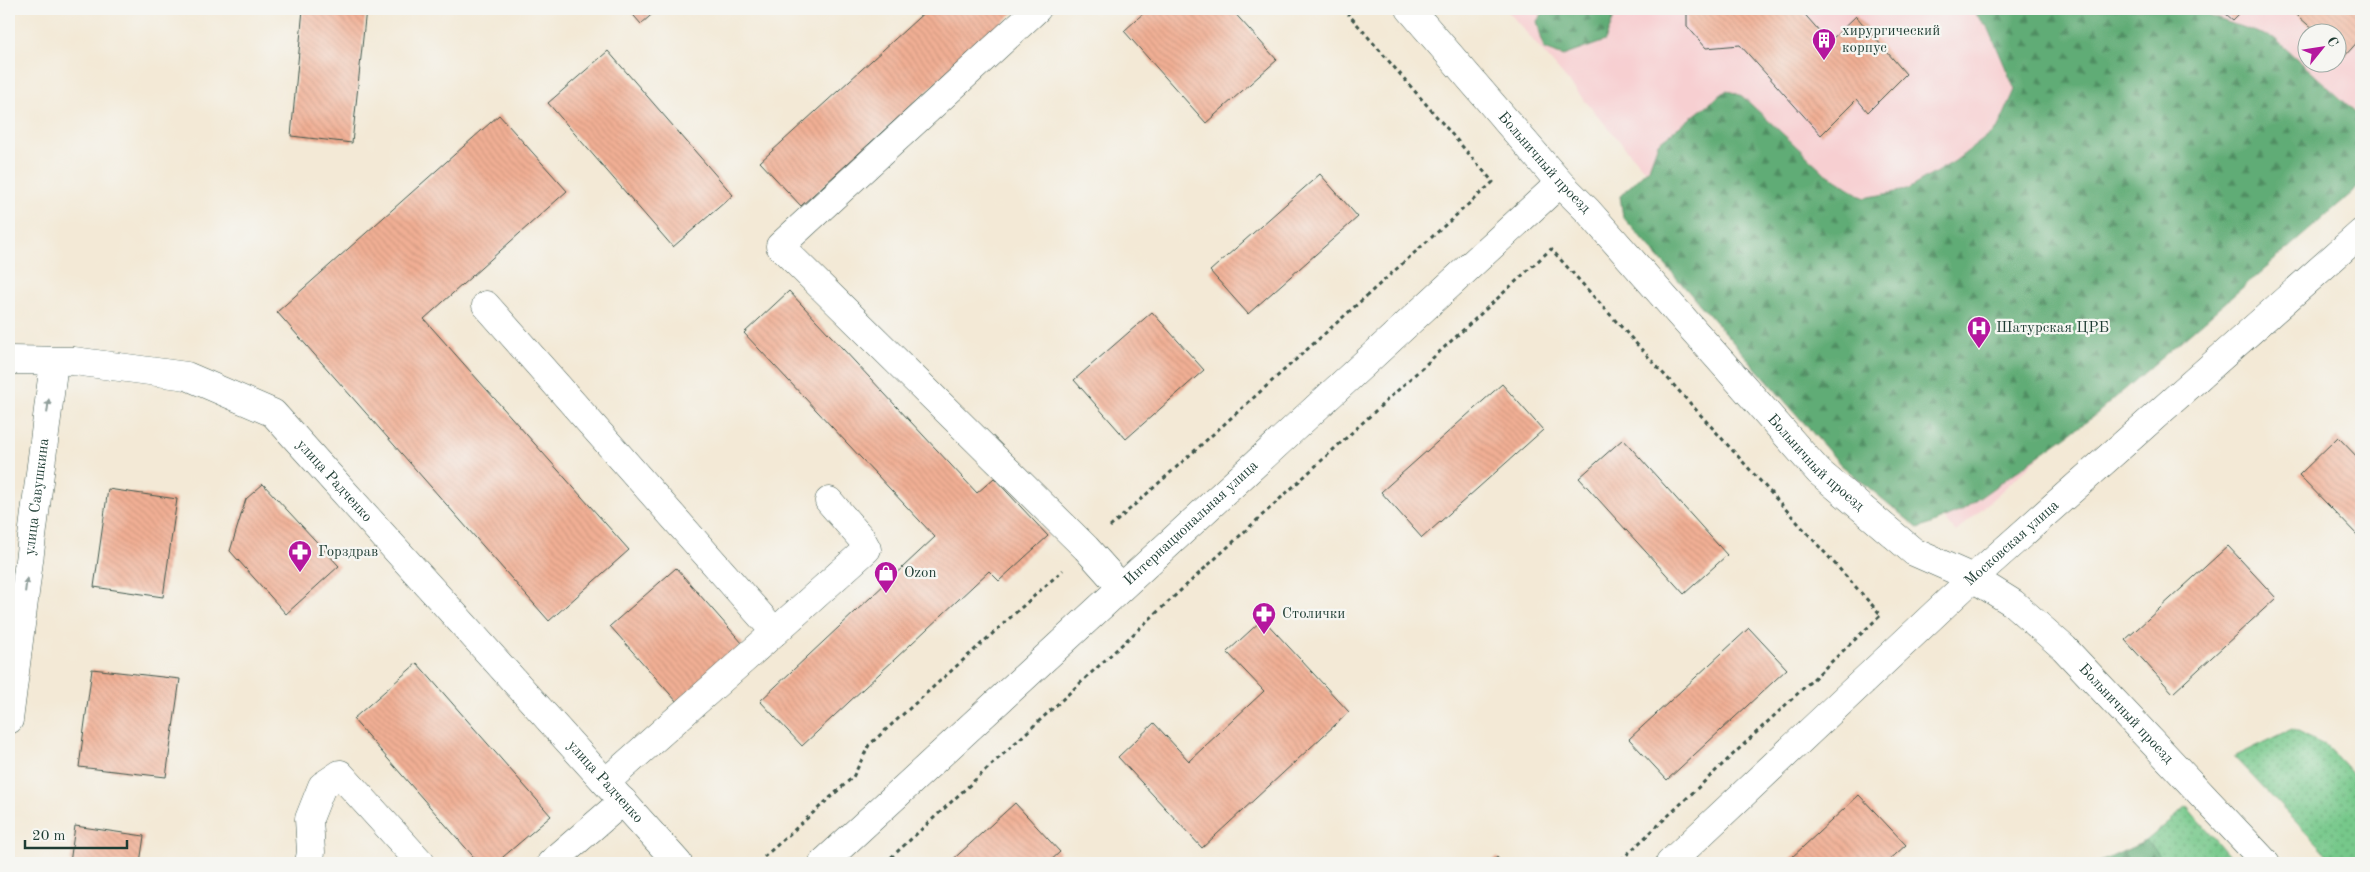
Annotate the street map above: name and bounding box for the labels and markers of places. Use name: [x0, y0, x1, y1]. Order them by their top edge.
place label: хирургический корпус: [1842, 24, 1940, 56]
building icon: хирургический корпус: [1811, 27, 1837, 61]
hospital icon: Шатурская ЦРБ: [1966, 315, 1992, 349]
place label: Шатурская ЦРБ: [1996, 321, 2109, 336]
pharmacy icon: Горздрав: [287, 539, 313, 573]
place label: Горздрав: [318, 545, 378, 560]
shop icon: Ozon: [873, 560, 899, 594]
place label: Ozon: [904, 566, 937, 581]
pharmacy icon: Столички: [1251, 601, 1277, 635]
place label: Столички: [1282, 607, 1345, 622]

